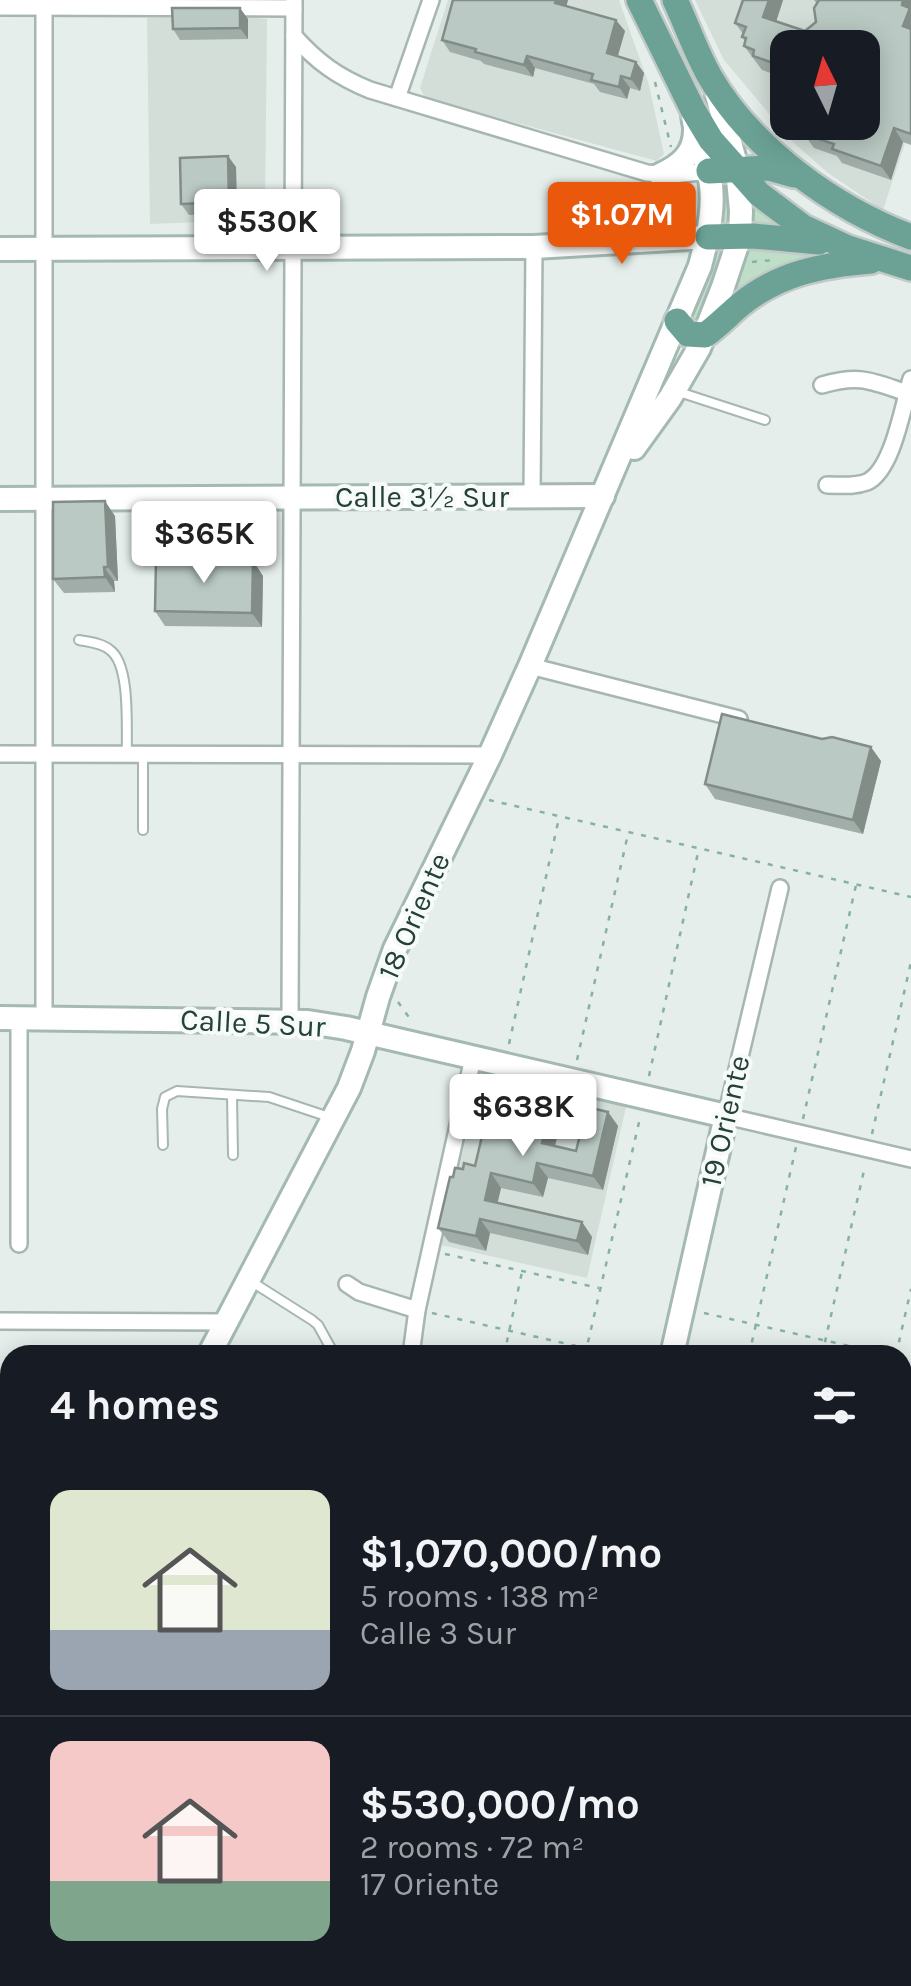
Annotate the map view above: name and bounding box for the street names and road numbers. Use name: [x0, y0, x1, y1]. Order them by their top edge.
street label: Calle 3½ Sur: [335, 479, 509, 515]
street label: 18 Oriente: [370, 847, 458, 985]
street label: Calle 5 Sur: [179, 1001, 327, 1045]
street label: 19 Oriente: [692, 1052, 758, 1190]

